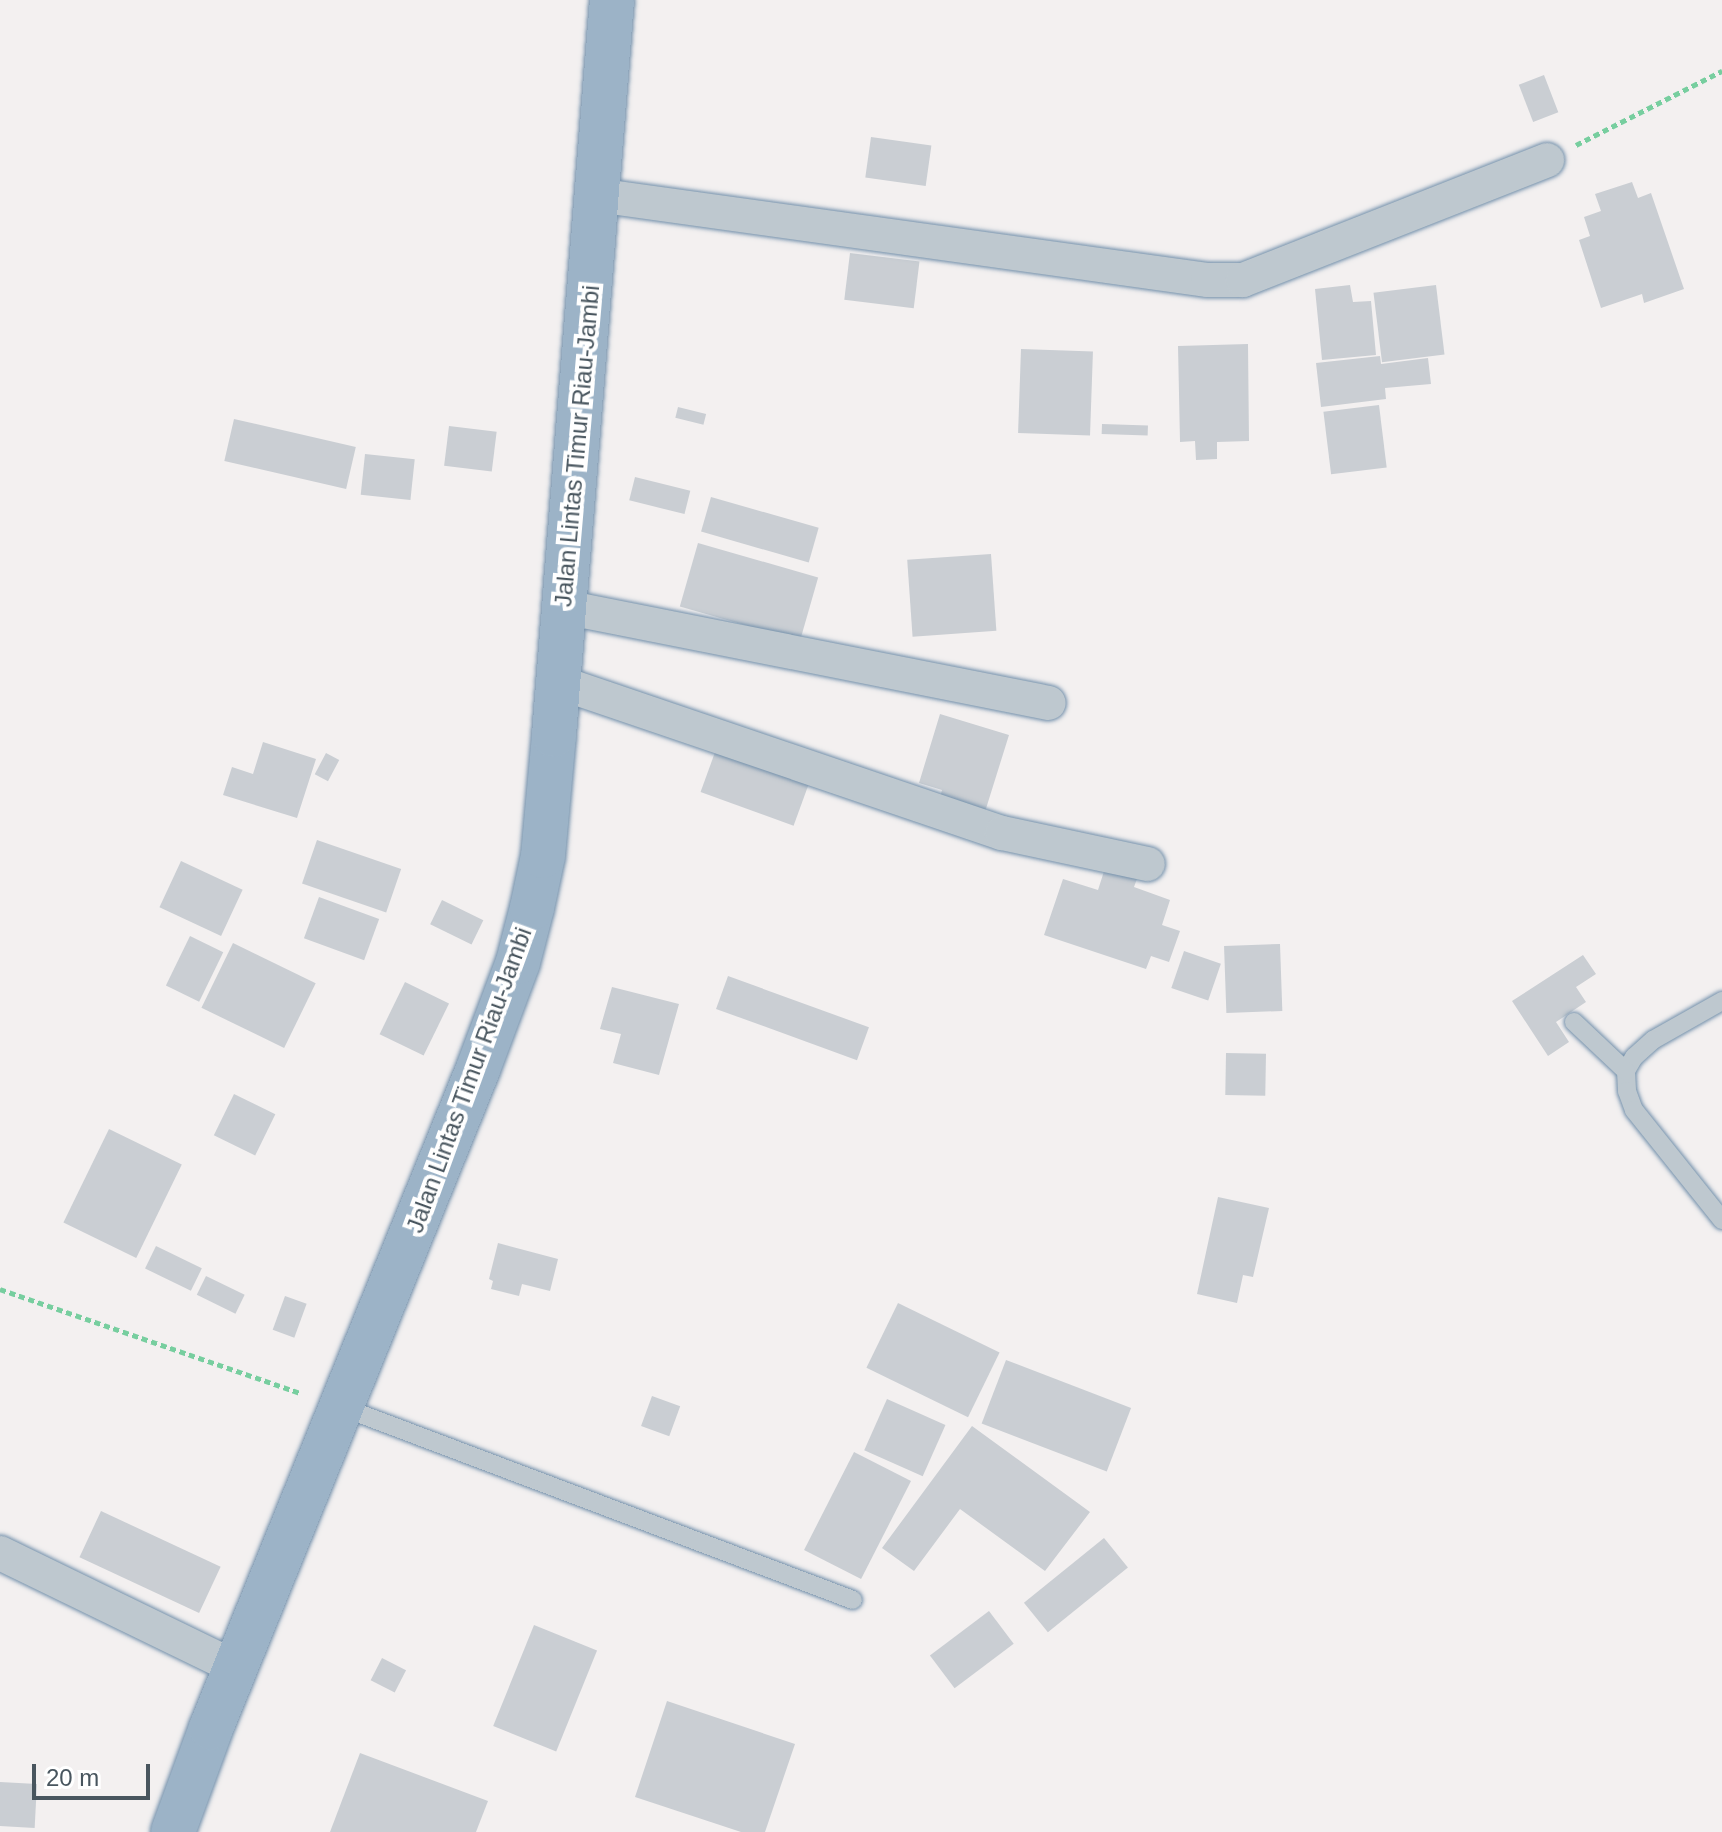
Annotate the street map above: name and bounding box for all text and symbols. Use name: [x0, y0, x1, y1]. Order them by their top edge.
street label: Jalan Lintas Timur Riau-Jambi: [549, 284, 605, 608]
street label: Jalan Lintas Timur Riau-Jambi: [400, 923, 538, 1237]
scale bar: [36, 1748, 154, 1798]
text: 20 m: [46, 1764, 99, 1791]

